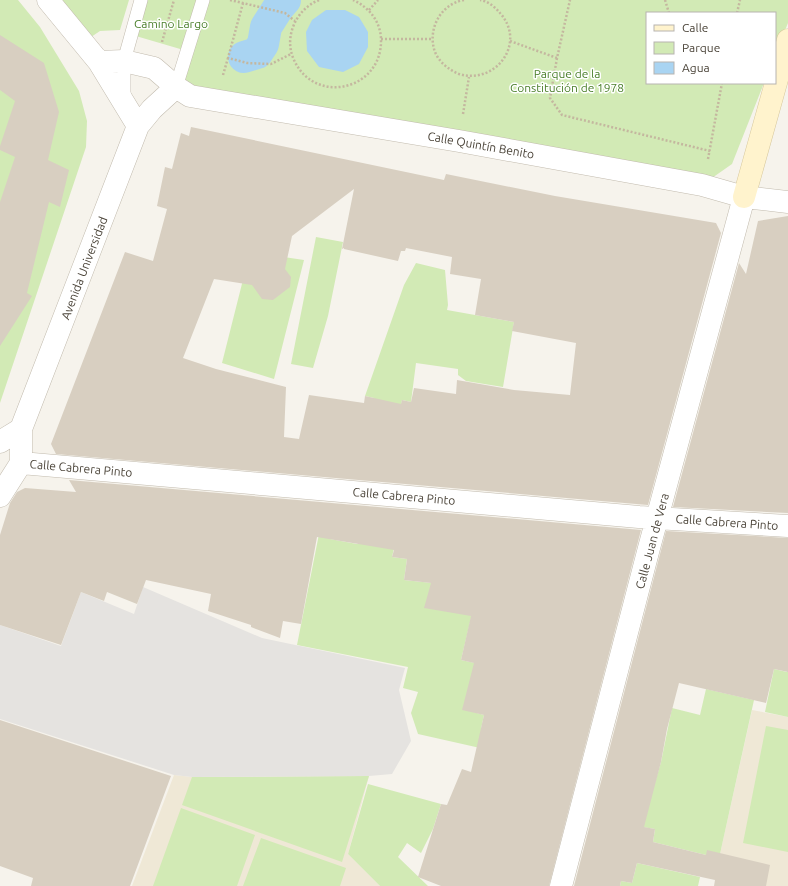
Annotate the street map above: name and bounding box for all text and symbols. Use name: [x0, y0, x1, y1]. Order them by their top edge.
legend: [646, 12, 776, 84]
park label: Camino Largo: [134, 17, 208, 30]
text: Calle: [682, 21, 708, 34]
text: Parque: [682, 41, 720, 54]
text: Agua: [682, 61, 710, 74]
park label: Parque de la Constitución de 1978: [510, 67, 624, 94]
street label: Calle Quintín Benito: [427, 129, 535, 161]
street label: Avenida Universidad: [58, 215, 110, 321]
street label: Calle Cabrera Pinto: [29, 457, 133, 479]
street label: Calle Cabrera Pinto: [352, 485, 456, 507]
street label: Calle Juan de Vera: [633, 492, 671, 590]
street label: Calle Cabrera Pinto: [675, 512, 779, 532]

